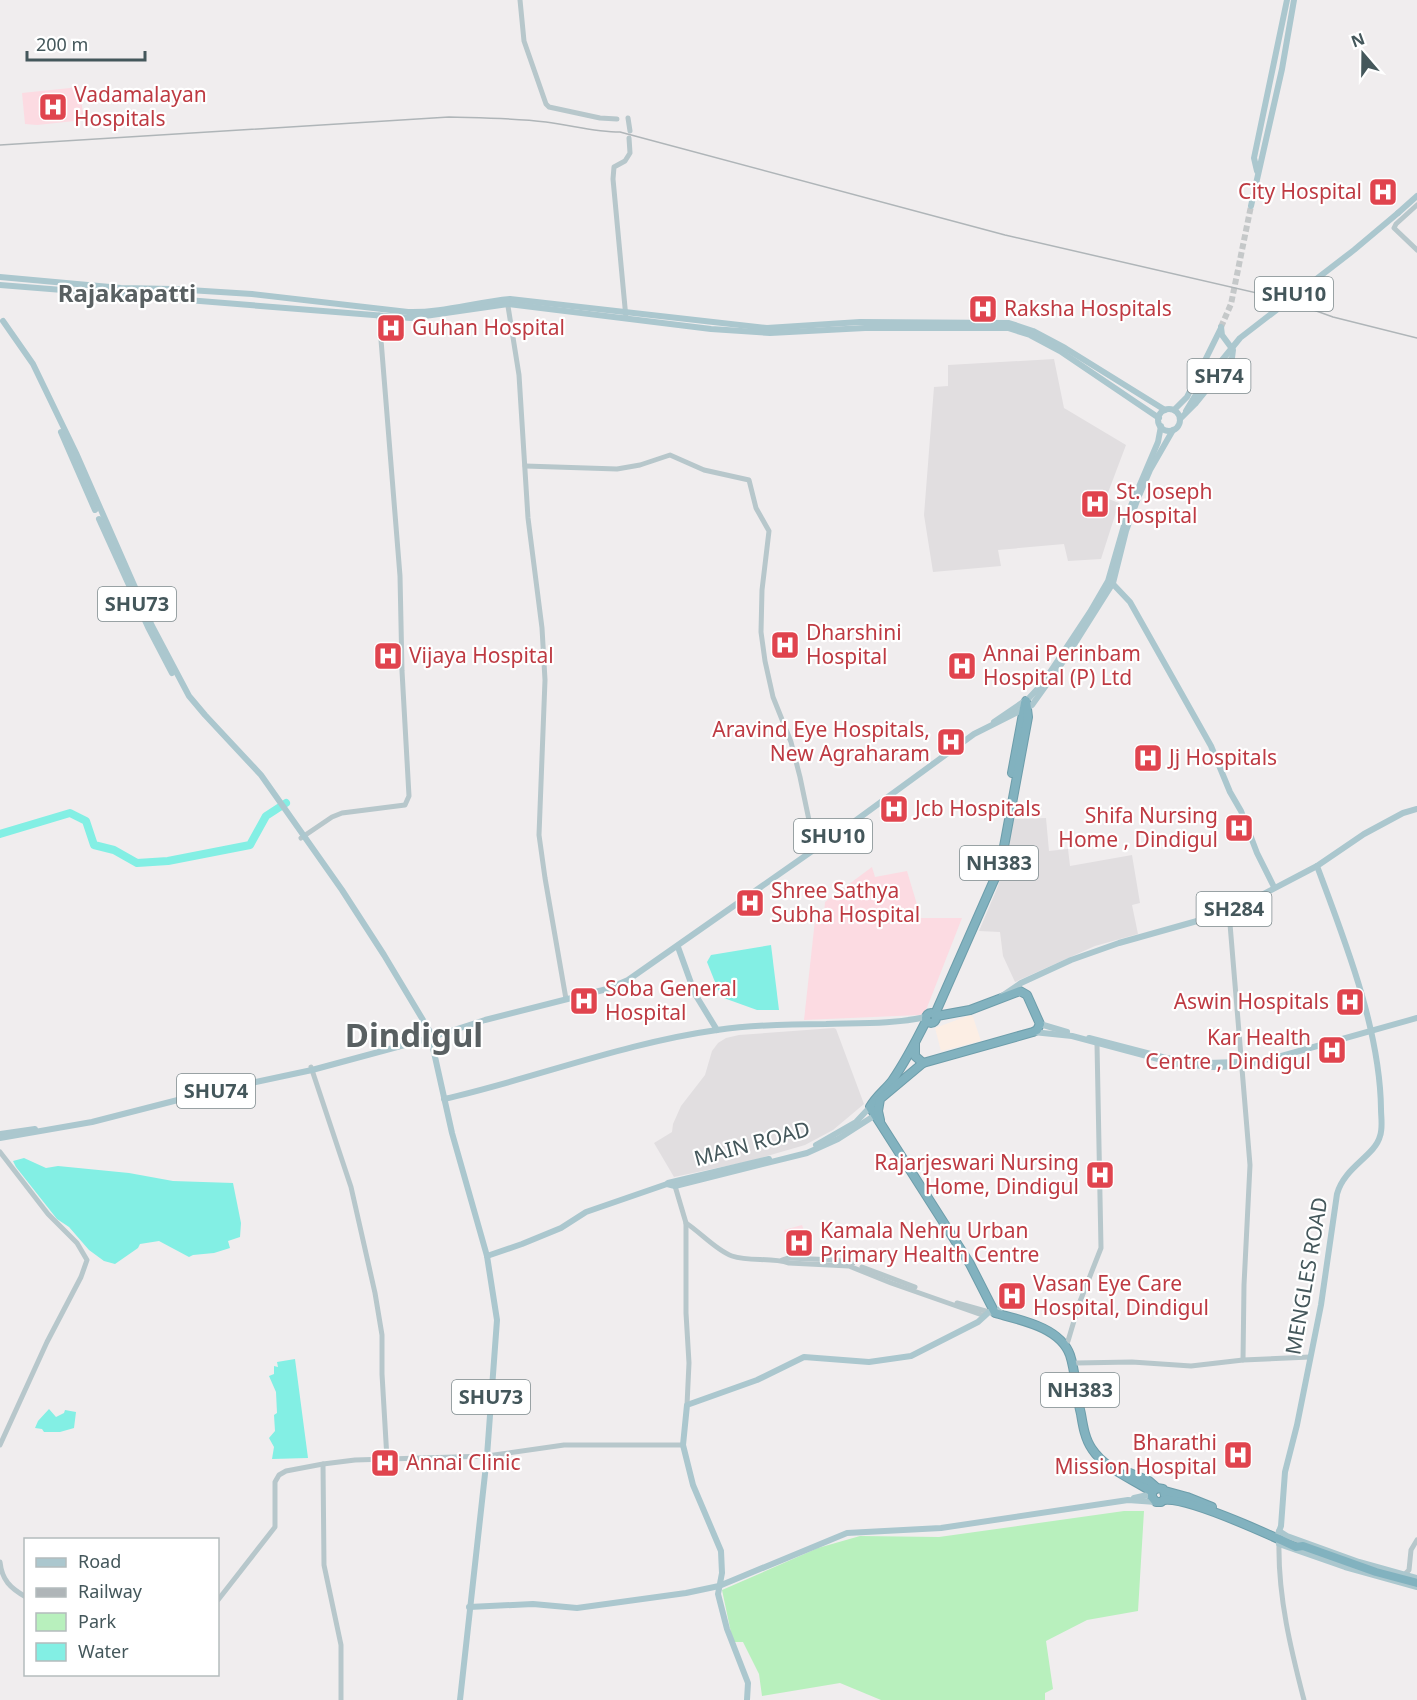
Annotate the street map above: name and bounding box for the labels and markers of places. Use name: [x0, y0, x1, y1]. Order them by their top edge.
place label: Vadamalayan Hospitals: [74, 80, 207, 132]
hospital icon: Vadamalayan Hospitals: [37, 91, 69, 123]
hospital icon: City Hospital: [1367, 176, 1399, 208]
place label: City Hospital: [1238, 177, 1362, 205]
hospital icon: Raksha Hospitals: [967, 293, 999, 325]
place label: Raksha Hospitals: [1004, 294, 1172, 322]
hospital icon: Guhan Hospital: [375, 312, 407, 344]
place label: Guhan Hospital: [412, 313, 565, 341]
place label: St. Joseph Hospital: [1116, 477, 1212, 529]
hospital icon: St. Joseph Hospital: [1079, 488, 1111, 520]
place label: Dharshini Hospital: [806, 618, 902, 670]
hospital icon: Dharshini Hospital: [769, 629, 801, 661]
place label: Annai Perinbam Hospital (P) Ltd: [983, 639, 1141, 691]
hospital icon: Vijaya Hospital: [372, 640, 404, 672]
place label: Vijaya Hospital: [409, 641, 554, 669]
hospital icon: Annai Perinbam Hospital (P) Ltd: [946, 650, 978, 682]
place label: Aravind Eye Hospitals, New Agraharam: [712, 715, 930, 767]
hospital icon: Aravind Eye Hospitals, New Agraharam: [935, 726, 967, 758]
hospital icon: Jj Hospitals: [1132, 742, 1164, 774]
place label: Jj Hospitals: [1167, 743, 1277, 771]
hospital icon: Jcb Hospitals: [878, 793, 910, 825]
place label: Jcb Hospitals: [913, 794, 1041, 822]
place label: Shifa Nursing Home , Dindigul: [1058, 801, 1218, 853]
hospital icon: Shifa Nursing Home , Dindigul: [1223, 812, 1255, 844]
place label: Shree Sathya Subha Hospital: [771, 876, 920, 928]
hospital icon: Shree Sathya Subha Hospital: [734, 887, 766, 919]
place label: Soba General Hospital: [605, 974, 737, 1026]
hospital icon: Soba General Hospital: [568, 985, 600, 1017]
hospital icon: Aswin Hospitals: [1334, 986, 1366, 1018]
place label: Aswin Hospitals: [1174, 987, 1329, 1015]
place label: Kar Health Centre , Dindigul: [1145, 1023, 1311, 1075]
hospital icon: Kar Health Centre , Dindigul: [1316, 1034, 1348, 1066]
place label: Rajarjeswari Nursing Home, Dindigul: [874, 1148, 1079, 1200]
hospital icon: Rajarjeswari Nursing Home, Dindigul: [1084, 1159, 1116, 1191]
place label: Kamala Nehru Urban Primary Health Centre: [820, 1216, 1039, 1268]
hospital icon: Kamala Nehru Urban Primary Health Centre: [783, 1227, 815, 1259]
place label: Vasan Eye Care Hospital, Dindigul: [1033, 1269, 1209, 1321]
hospital icon: Vasan Eye Care Hospital, Dindigul: [996, 1280, 1028, 1312]
place label: Bharathi Mission Hospital: [1054, 1428, 1217, 1480]
hospital icon: Bharathi Mission Hospital: [1222, 1439, 1254, 1471]
hospital icon: Annai Clinic: [369, 1447, 401, 1479]
place label: Annai Clinic: [406, 1448, 521, 1476]

